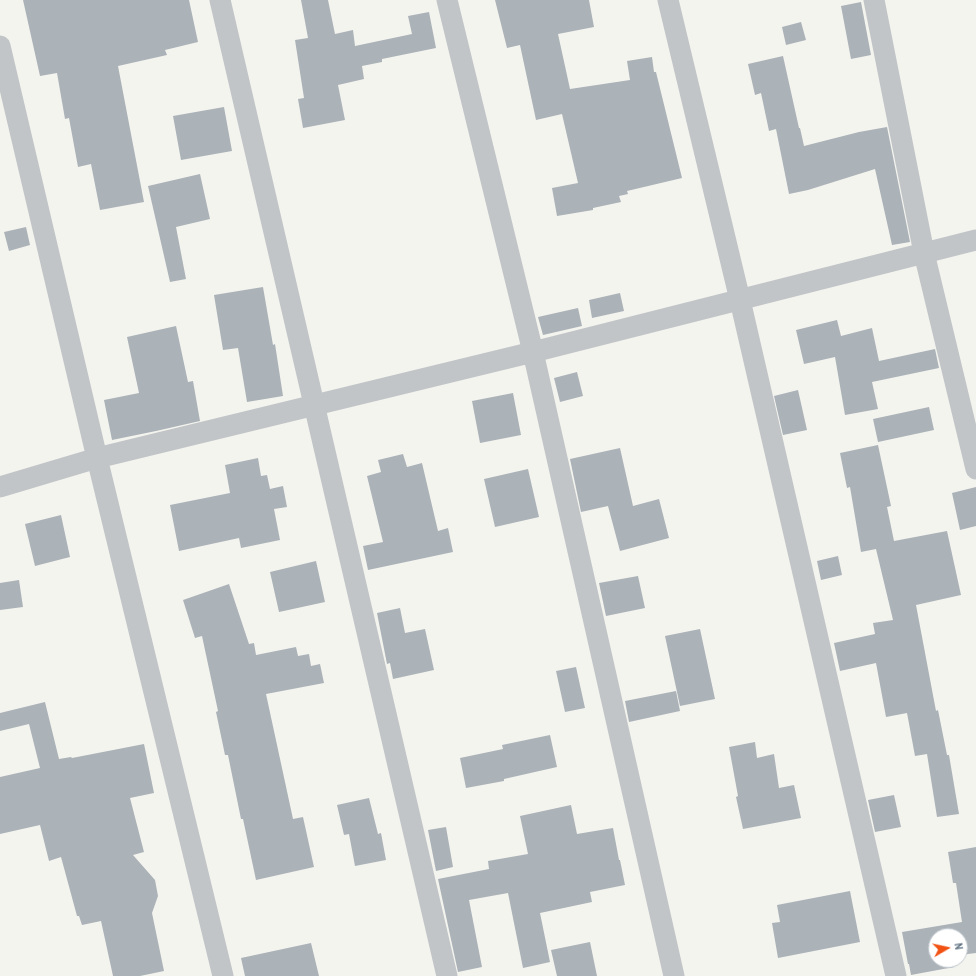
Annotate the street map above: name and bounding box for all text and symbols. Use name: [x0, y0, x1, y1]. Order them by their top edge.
north arrow: [928, 928, 968, 968]
text: N: [951, 942, 966, 951]

